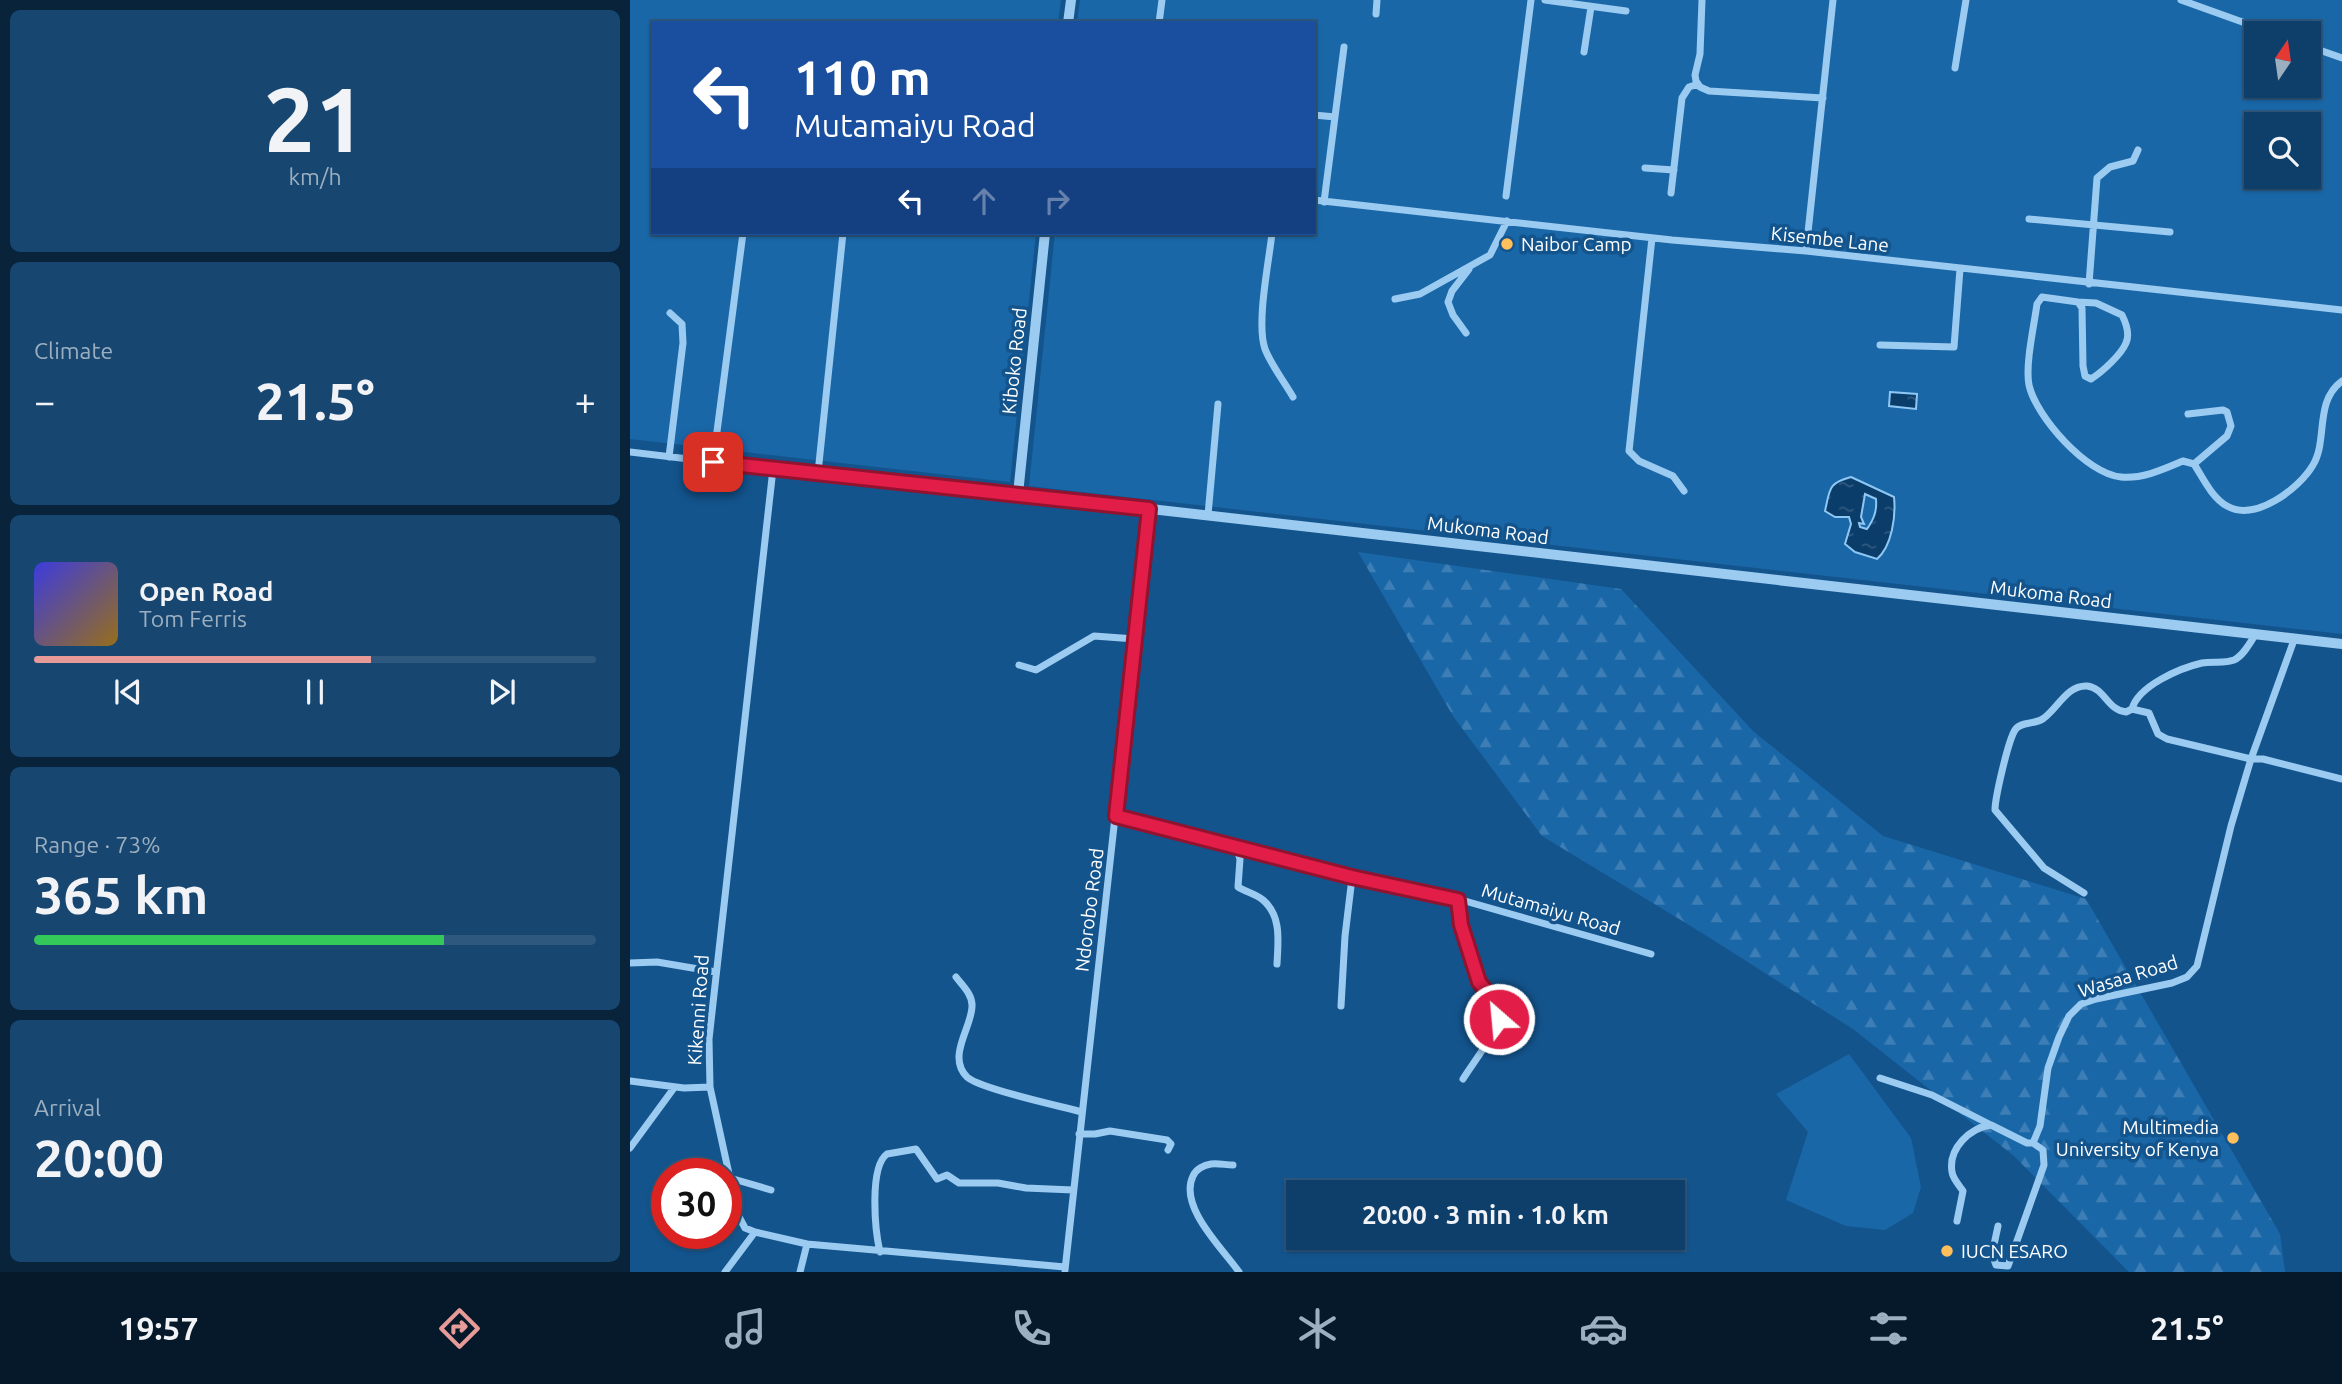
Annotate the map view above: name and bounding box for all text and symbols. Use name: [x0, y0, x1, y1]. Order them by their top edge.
north arrow: [2244, 21, 2320, 98]
map controls: [2244, 21, 2321, 189]
icon: left: [679, 49, 770, 140]
text: 110 m: [794, 49, 931, 104]
text: 21: [264, 67, 366, 169]
text: Mutamaiyu Road: [794, 107, 1036, 143]
button: search: [2244, 112, 2321, 189]
text: km/h: [288, 164, 342, 189]
icon: left: [892, 182, 930, 220]
icon: ahead: [965, 182, 1003, 220]
icon: right: [1038, 182, 1076, 220]
street label: Kisembe Lane: [1770, 222, 1890, 256]
place label: Naibor Camp: [1521, 233, 1632, 255]
marker: Naibor Camp: [1499, 236, 1515, 252]
street label: Kiboko Road: [997, 307, 1031, 415]
text: Climate: [34, 338, 113, 363]
text: 21.5°: [255, 372, 375, 430]
text: −: [34, 380, 55, 422]
text: +: [575, 380, 596, 422]
pin: [683, 432, 743, 492]
icon: arrive: [694, 443, 732, 481]
street label: Mukoma Road: [1426, 512, 1550, 548]
street label: Mukoma Road: [1989, 576, 2113, 612]
text: Open Road: [139, 577, 273, 606]
text: Tom Ferris: [139, 606, 247, 631]
icon: previous: [109, 673, 147, 711]
icon: pause: [296, 673, 334, 711]
icon: next: [483, 673, 521, 711]
text: Range · 73%: [34, 832, 161, 857]
street label: Ndorobo Road: [1070, 847, 1108, 973]
text: 365 km: [34, 866, 208, 924]
street label: Mutamaiyu Road: [1479, 879, 1623, 939]
street label: Wasaa Road: [2076, 950, 2180, 1002]
street label: Kikenni Road: [683, 954, 713, 1066]
position arrow: [1462, 982, 1536, 1056]
text: Arrival: [34, 1095, 101, 1120]
place label: Multimedia University of Kenya: [2056, 1116, 2219, 1160]
text: 20:00: [34, 1129, 164, 1187]
marker: Multimedia University of Kenya: [2225, 1130, 2241, 1146]
speed limit sign: 30: [651, 1158, 742, 1249]
text: 20:00 · 3 min · 1.0 km: [1362, 1200, 1609, 1229]
place label: IUCN ESARO: [1961, 1240, 2068, 1262]
marker: IUCN ESARO: [1939, 1243, 1955, 1259]
icon: directions: [435, 1304, 484, 1353]
icon: music: [721, 1304, 770, 1353]
icon: phone: [1007, 1304, 1056, 1353]
icon: climate: [1293, 1304, 1342, 1353]
icon: car: [1579, 1304, 1628, 1353]
icon: filters: [1864, 1304, 1913, 1353]
text: 19:57: [118, 1310, 198, 1346]
text: 21.5°: [2150, 1310, 2223, 1346]

